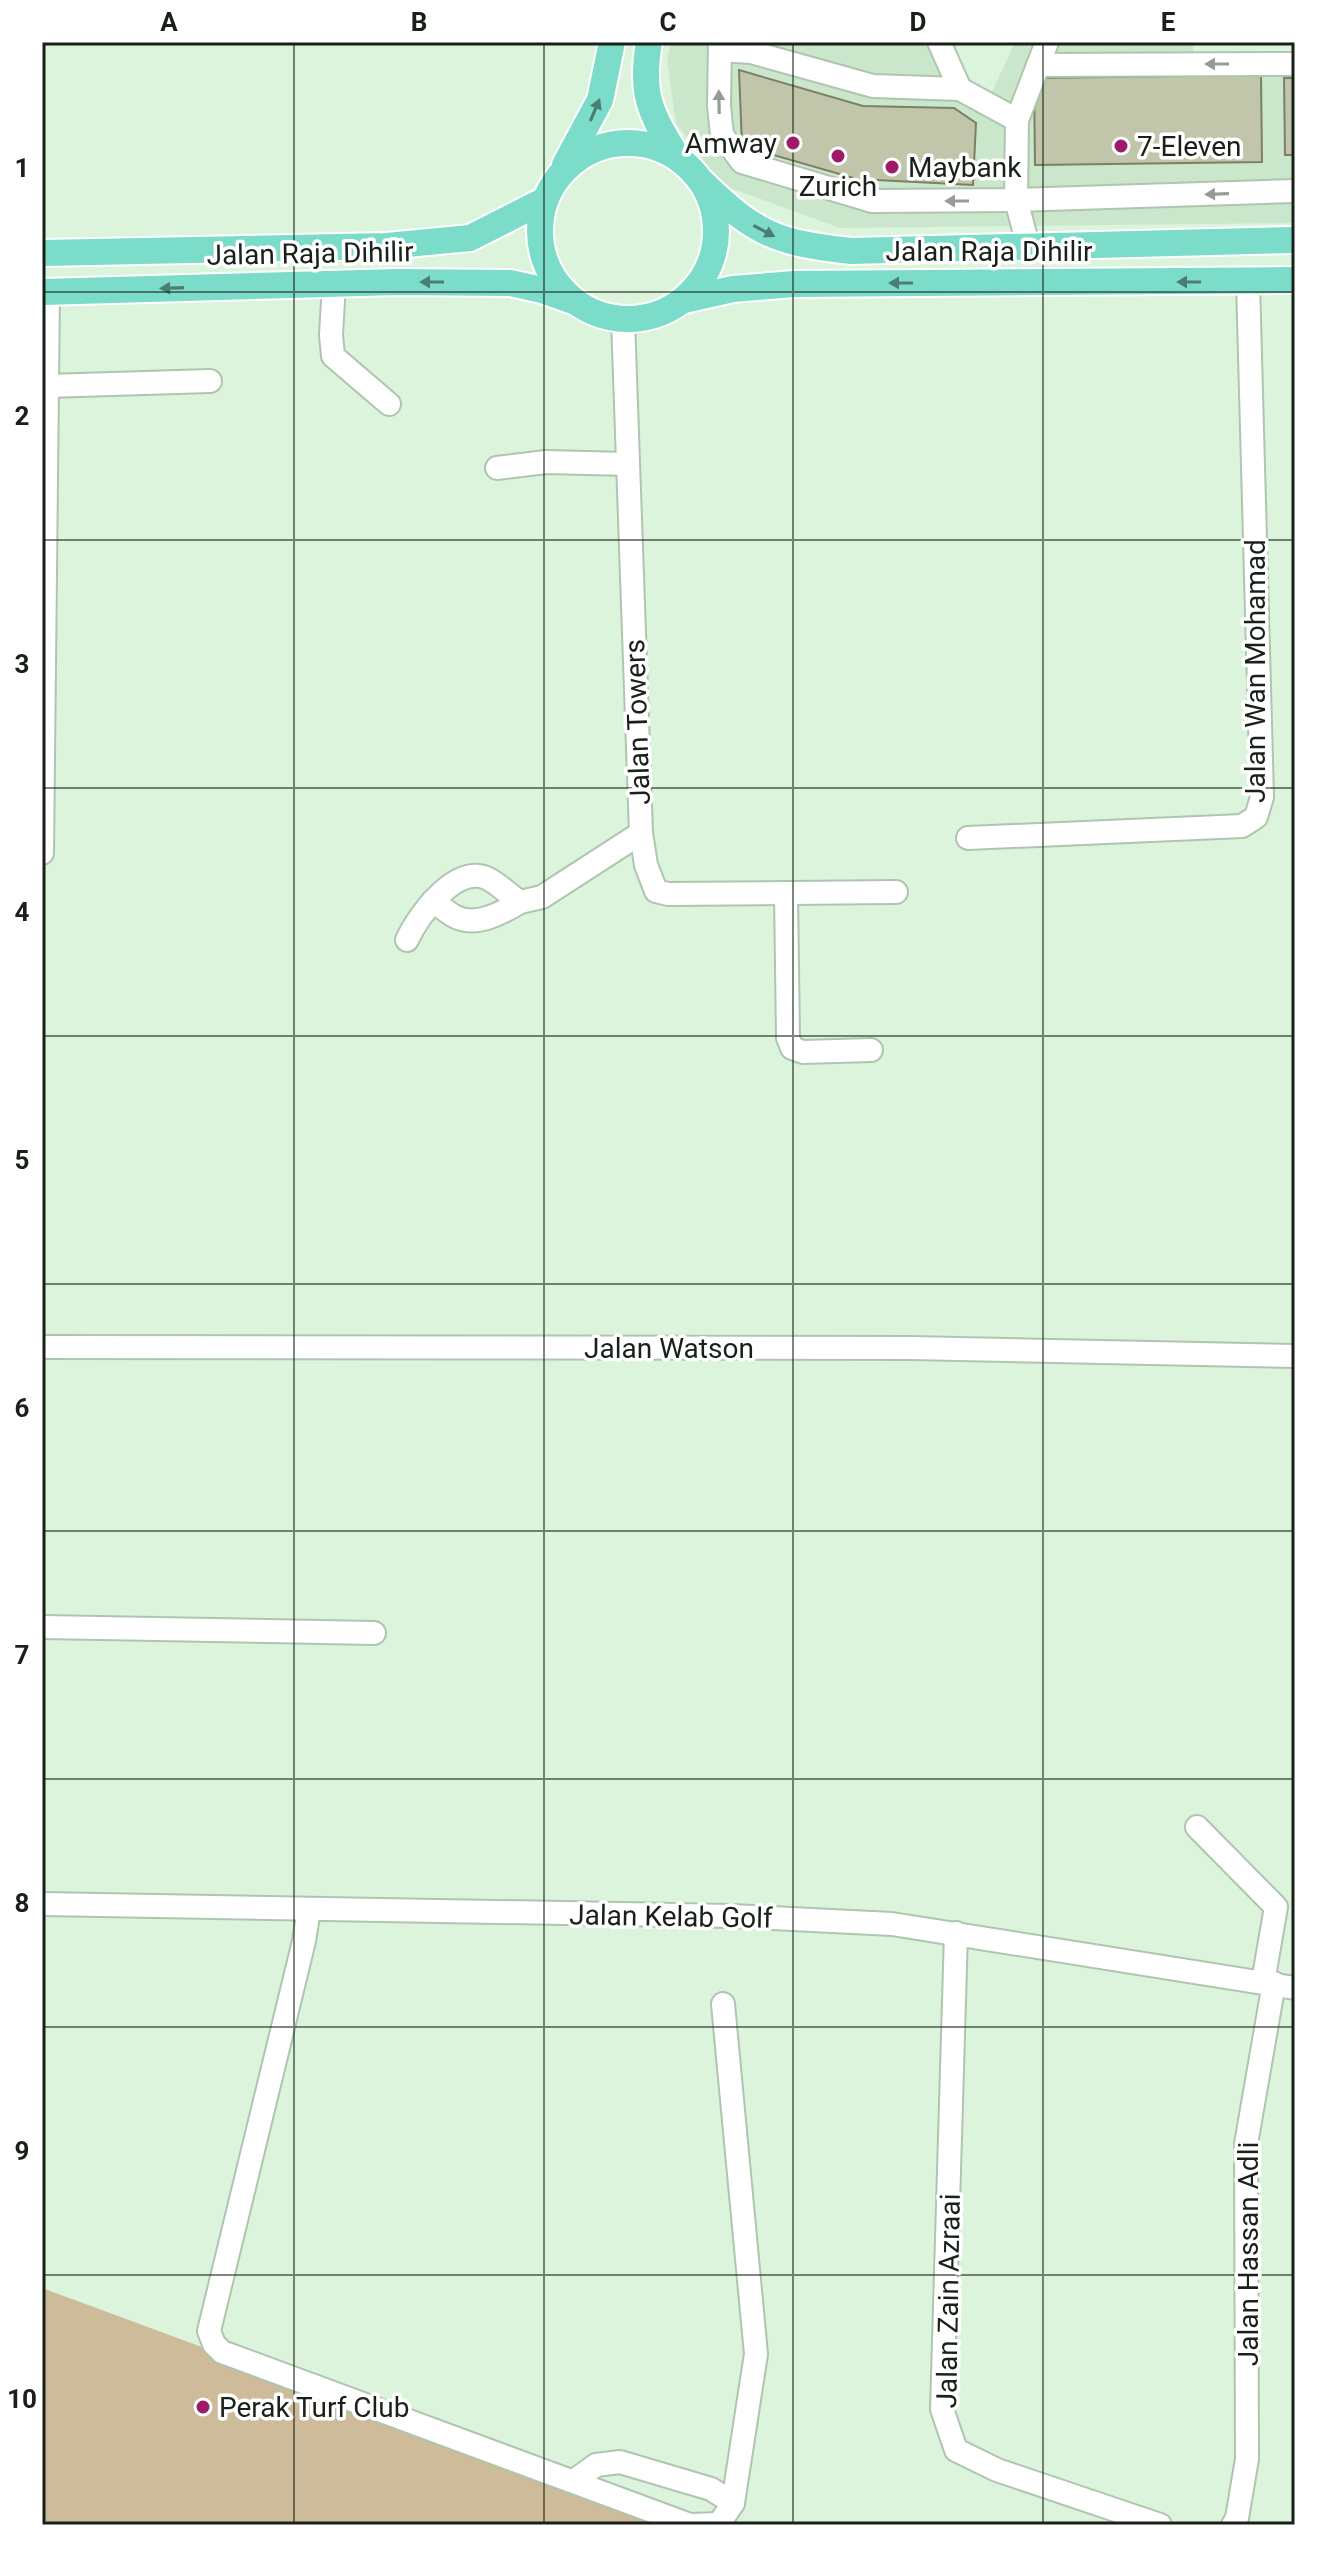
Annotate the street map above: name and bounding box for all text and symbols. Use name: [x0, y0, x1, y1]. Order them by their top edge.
text: A: [160, 7, 178, 37]
text: B: [411, 7, 427, 37]
text: C: [659, 7, 677, 37]
text: D: [910, 7, 926, 37]
text: E: [1161, 7, 1176, 37]
one-way arrow: [1204, 58, 1229, 70]
one-way arrow: [713, 89, 726, 114]
one-way arrow: [589, 98, 602, 122]
place label: Amway: [685, 127, 777, 160]
place label: 7-Eleven: [1137, 130, 1242, 163]
marker: Amway: [784, 134, 802, 152]
marker: 7-Eleven: [1112, 137, 1130, 155]
marker: Zurich: [829, 147, 847, 165]
place label: Maybank: [908, 151, 1022, 184]
text: 1: [15, 153, 29, 183]
marker: Maybank: [883, 158, 901, 176]
place label: Zurich: [799, 170, 877, 203]
one-way arrow: [1204, 187, 1229, 200]
one-way arrow: [944, 195, 969, 207]
one-way arrow: [753, 224, 776, 237]
street label: Jalan Raja Dihilir: [206, 235, 414, 272]
street label: Jalan Raja Dihilir: [885, 235, 1093, 268]
one-way arrow: [419, 276, 444, 288]
one-way arrow: [1176, 276, 1201, 288]
one-way arrow: [888, 277, 913, 289]
one-way arrow: [159, 282, 184, 295]
text: 2: [15, 401, 29, 431]
street label: Jalan Wan Mohamad: [1239, 539, 1272, 803]
street label: Jalan Towers: [618, 639, 657, 805]
text: 3: [15, 649, 29, 679]
text: 4: [15, 897, 30, 927]
text: 5: [15, 1145, 29, 1175]
street label: Jalan Watson: [584, 1332, 754, 1365]
text: 6: [15, 1393, 30, 1423]
text: 7: [15, 1640, 29, 1670]
text: 8: [15, 1888, 29, 1918]
street label: Jalan Kelab Golf: [569, 1898, 773, 1935]
text: 9: [15, 2136, 29, 2166]
street label: Jalan Hassan Adli: [1232, 2142, 1265, 2366]
street label: Jalan Zain Azraai: [930, 2193, 967, 2409]
text: 10: [7, 2384, 37, 2414]
place label: Perak Turf Club: [219, 2391, 410, 2424]
marker: Perak Turf Club: [194, 2398, 212, 2416]

